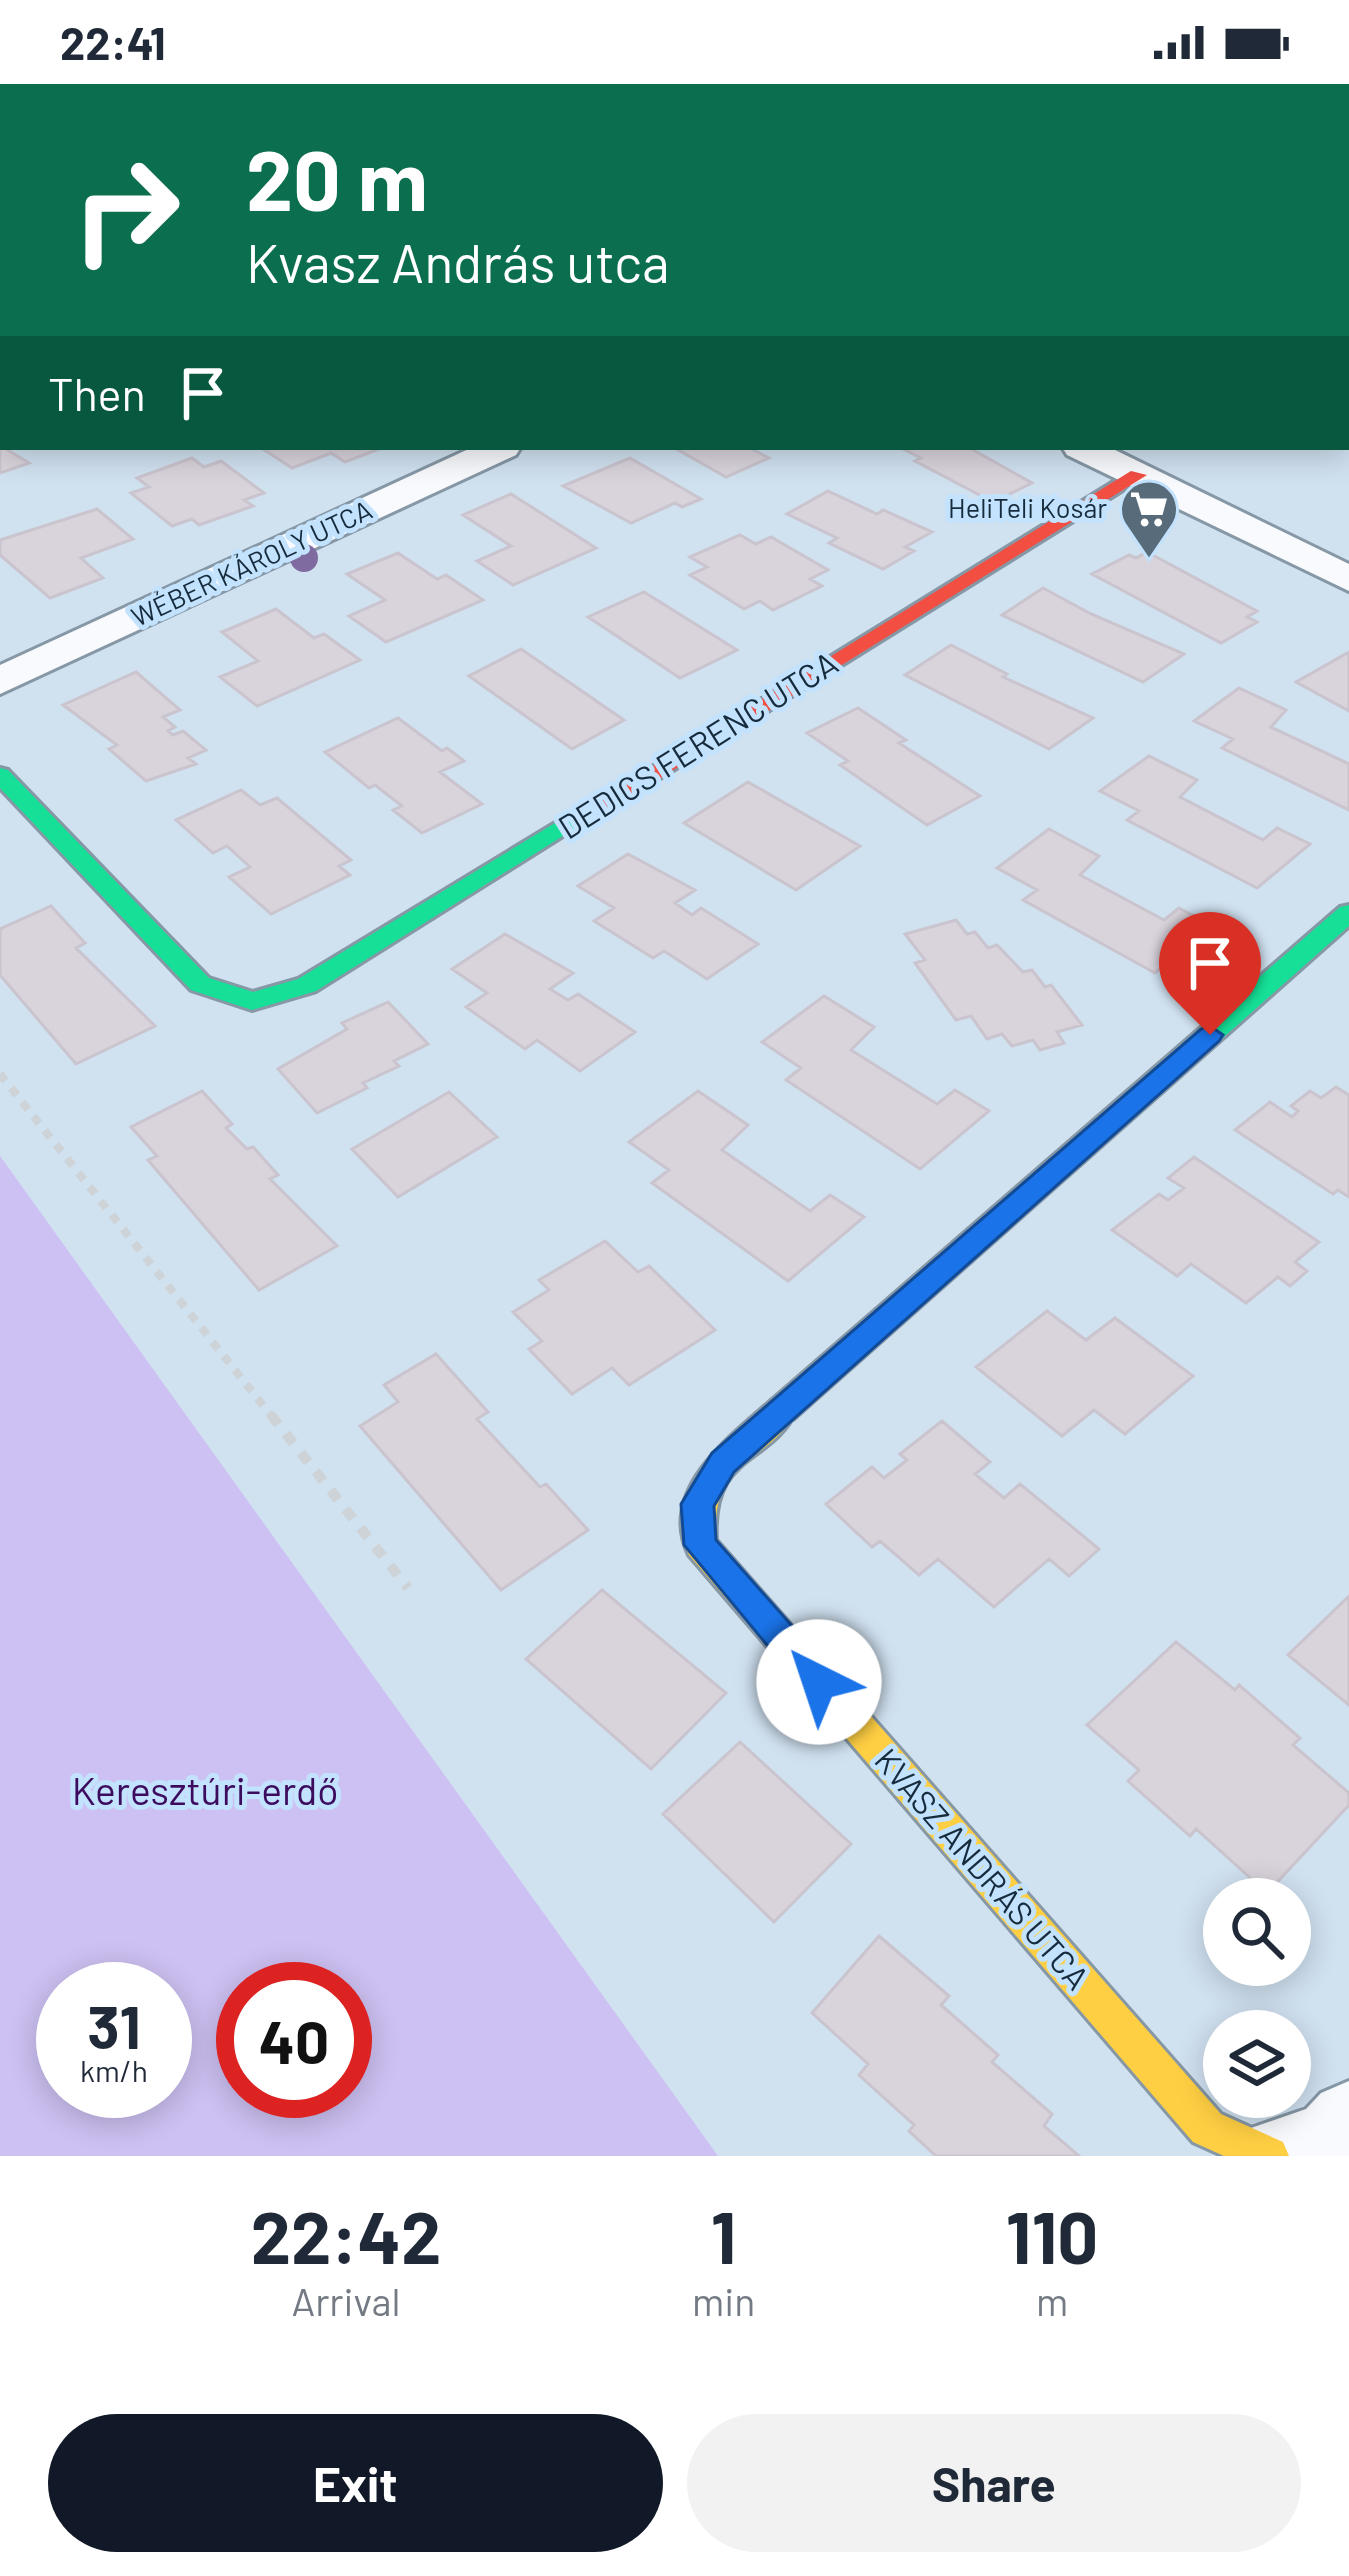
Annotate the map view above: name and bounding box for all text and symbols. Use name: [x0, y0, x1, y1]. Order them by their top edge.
text: 22:41: [60, 15, 166, 69]
text: 20 m: [246, 127, 428, 228]
icon: right: [48, 132, 204, 288]
text: Kvasz András utca: [246, 229, 670, 294]
icon: arrive: [170, 360, 236, 426]
text: Then: [48, 366, 146, 420]
supermarket icon: HeliTeli Kosár: [1118, 478, 1180, 560]
place label: HeliTeli Kosár: [948, 491, 1107, 523]
street label: WÉBER KÁROLY UTCA: [126, 492, 376, 632]
street label: DEDICS FERENC UTCA: [550, 642, 844, 846]
pin: [1159, 912, 1261, 1035]
icon: arrive: [1177, 930, 1243, 996]
position arrow: [756, 1619, 882, 1745]
street label: KVASZ ANDRÁS UTCA: [867, 1740, 1098, 1997]
park label: Keresztúri-erdő: [72, 1766, 338, 1813]
map controls: [1203, 1878, 1311, 2118]
button: search: [1203, 1878, 1311, 1986]
speed limit sign: 40: [216, 1962, 372, 2118]
text: 31: [87, 1989, 141, 2061]
button: layers: [1203, 2010, 1311, 2118]
text: km/h: [80, 2052, 148, 2088]
text: 22:42: [251, 2192, 441, 2278]
text: 1: [711, 2192, 736, 2278]
text: 110: [1006, 2192, 1098, 2278]
text: Arrival: [291, 2277, 401, 2324]
text: min: [692, 2277, 755, 2324]
text: m: [1036, 2277, 1068, 2324]
button: Exit: [48, 2414, 663, 2552]
button: Share: [687, 2414, 1301, 2552]

